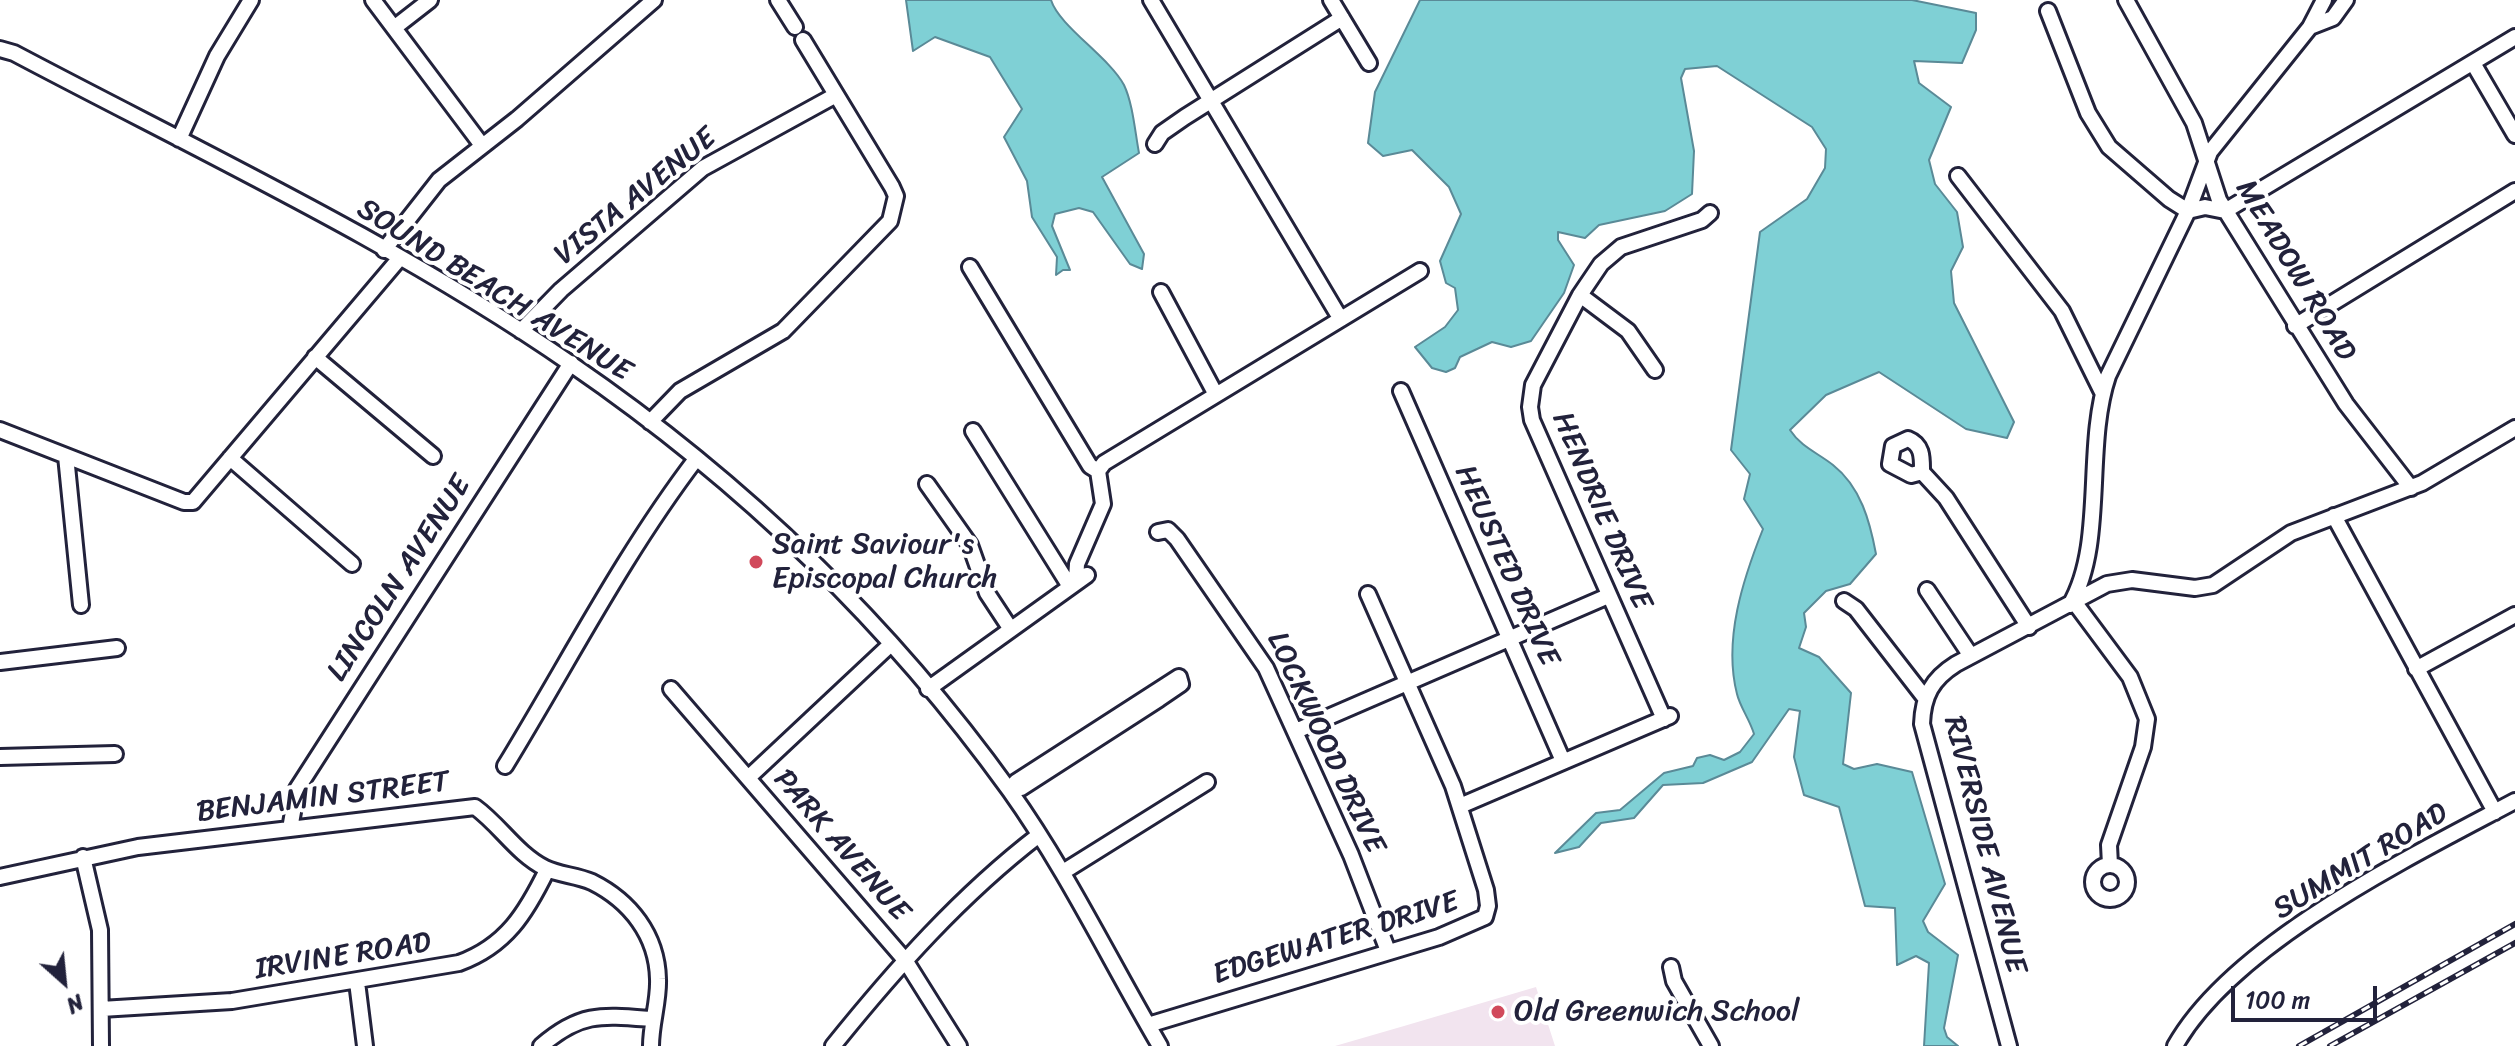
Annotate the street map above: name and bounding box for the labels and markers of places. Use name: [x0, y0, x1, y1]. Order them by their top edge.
place label: Saint Saviour's Episcopal Church: [772, 527, 998, 598]
marker: Saint Saviour's Episcopal Church: [747, 553, 765, 571]
place label: Old Greenwich School: [1514, 994, 1800, 1030]
marker: Old Greenwich School: [1489, 1003, 1507, 1021]

